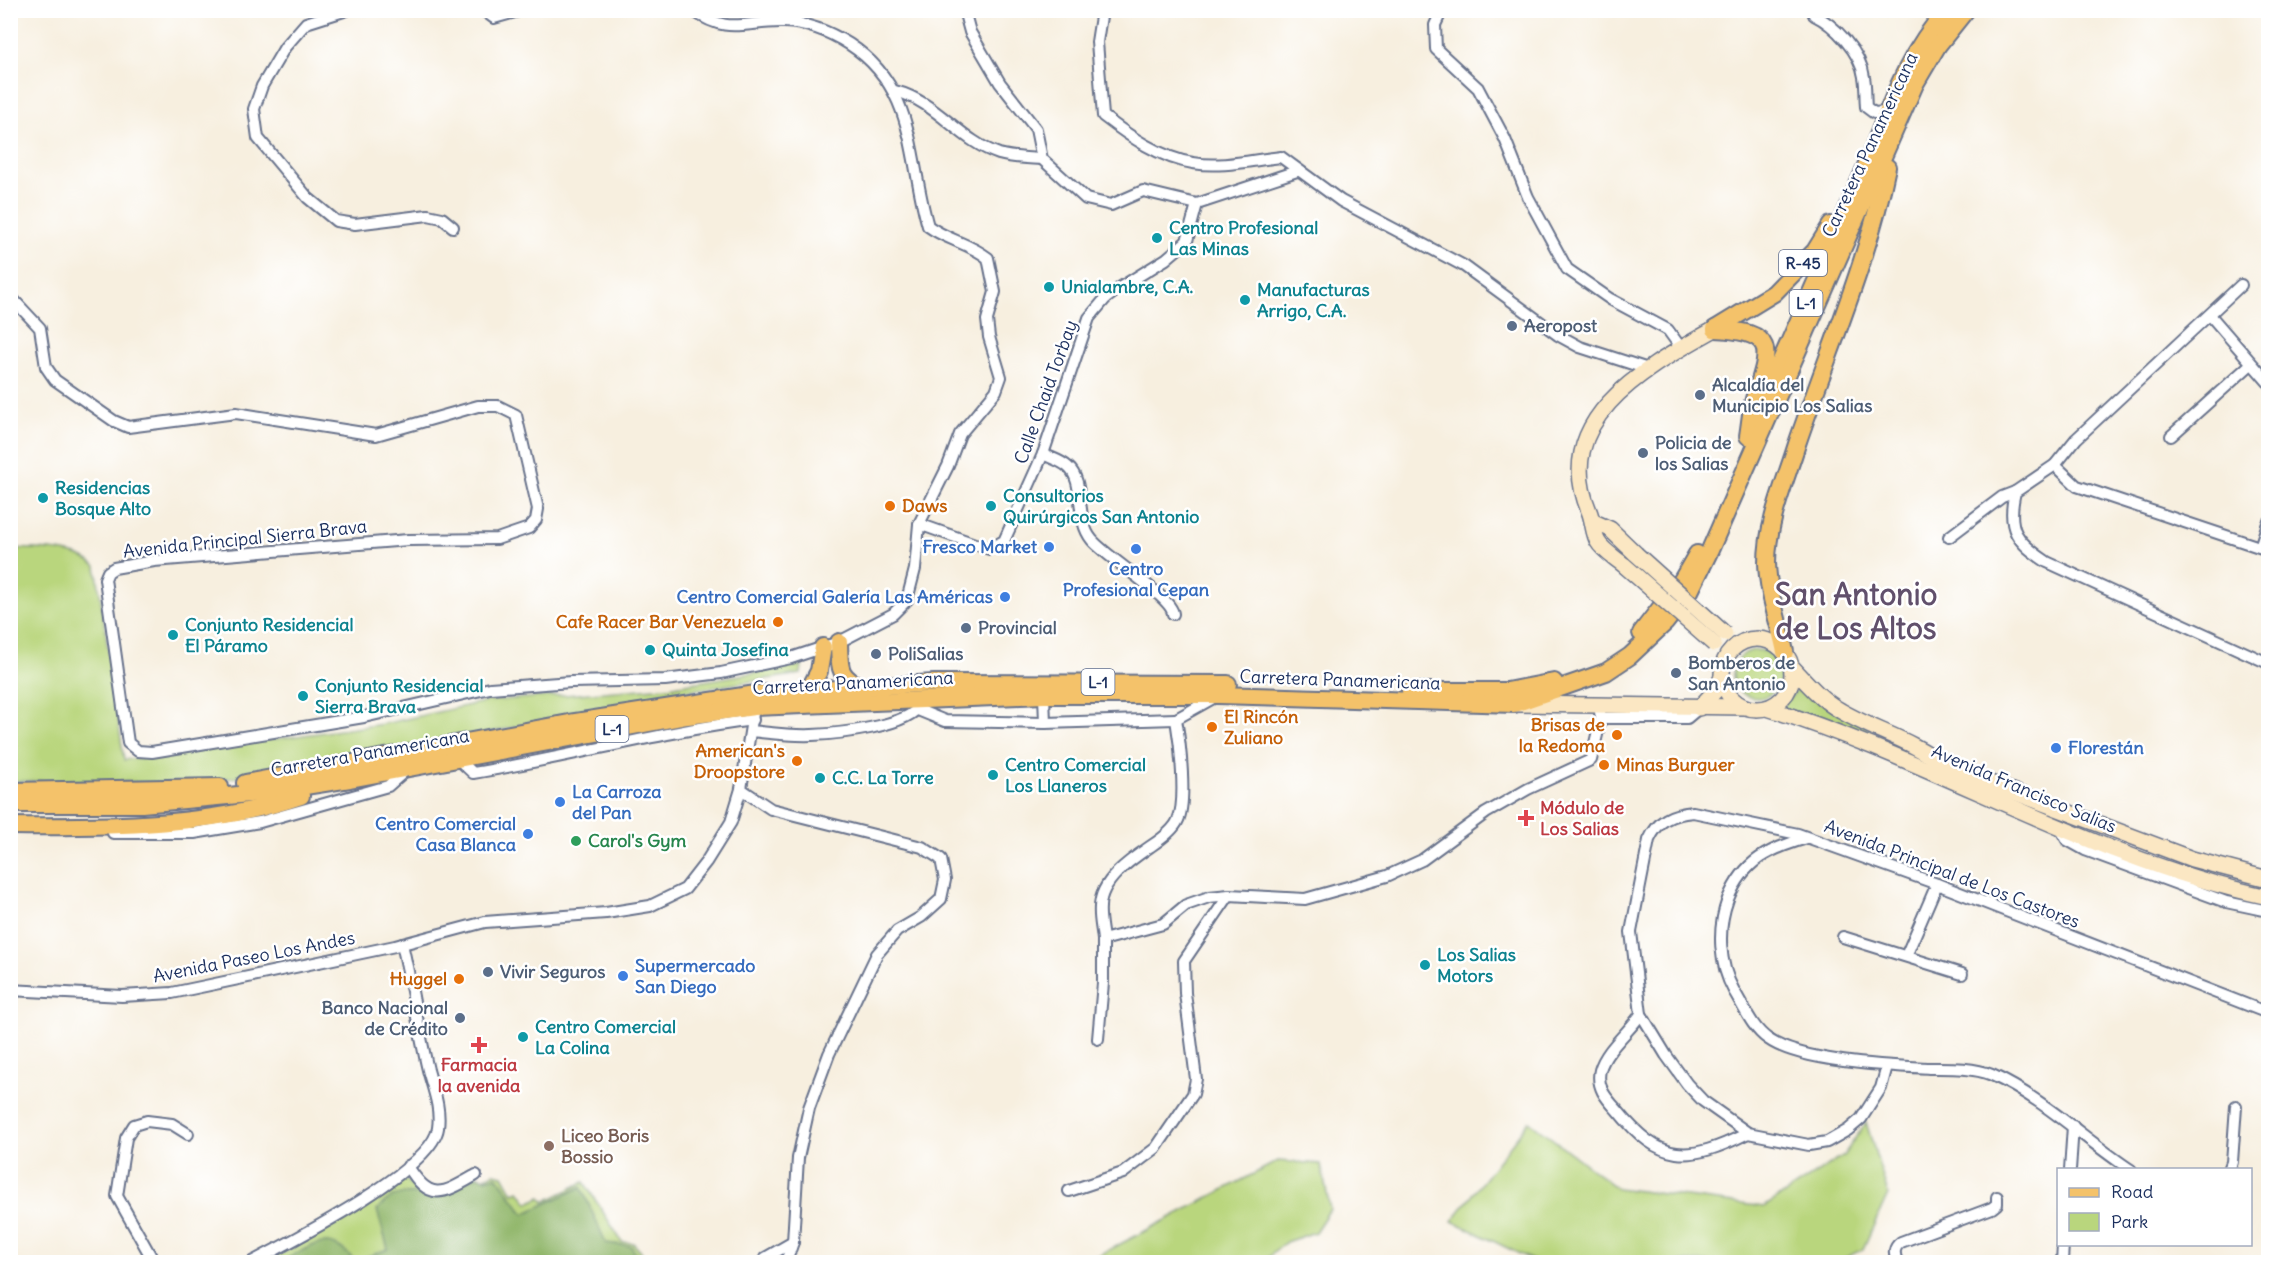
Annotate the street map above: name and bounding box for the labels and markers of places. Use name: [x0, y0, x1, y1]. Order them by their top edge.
place label: Centro Profesional Las Minas: [1169, 216, 1318, 260]
marker: Centro Profesional Las Minas: [1150, 231, 1164, 245]
place label: Unialambre, C.A.: [1061, 275, 1194, 298]
place label: Manufacturas Arrigo, C.A.: [1257, 278, 1370, 322]
marker: Unialambre, C.A.: [1042, 280, 1056, 294]
marker: Manufacturas Arrigo, C.A.: [1238, 293, 1252, 307]
place label: Aeropost: [1524, 314, 1598, 337]
marker: Aeropost: [1505, 319, 1519, 333]
place label: Alcaldía del Municipio Los Salias: [1712, 373, 1872, 417]
marker: Alcaldía del Municipio Los Salias: [1693, 388, 1707, 402]
place label: Policia de los Salias: [1655, 431, 1732, 475]
marker: Policia de los Salias: [1636, 446, 1650, 460]
place label: Residencias Bosque Alto: [55, 476, 151, 520]
place label: Consultorios Quirúrgicos San Antonio: [1003, 484, 1199, 528]
marker: Residencias Bosque Alto: [36, 491, 50, 505]
place label: Daws: [902, 494, 947, 517]
marker: Daws: [883, 499, 897, 513]
marker: Consultorios Quirúrgicos San Antonio: [984, 499, 998, 513]
place label: Fresco Market: [923, 535, 1038, 558]
marker: Fresco Market: [1042, 540, 1056, 554]
marker: Centro Profesional Cepan: [1129, 542, 1143, 556]
place label: Centro Profesional Cepan: [1063, 557, 1210, 601]
place label: Centro Comercial Galería Las Américas: [677, 585, 993, 608]
marker: Centro Comercial Galería Las Américas: [998, 590, 1012, 604]
place label: Cafe Racer Bar Venezuela: [556, 610, 766, 633]
place label: Conjunto Residencial El Páramo: [185, 613, 354, 657]
marker: Cafe Racer Bar Venezuela: [771, 615, 785, 629]
place label: Provincial: [978, 616, 1057, 639]
marker: Provincial: [959, 621, 973, 635]
marker: Conjunto Residencial El Páramo: [166, 628, 180, 642]
place label: Quinta Josefina: [662, 638, 789, 661]
place label: PoliSalias: [888, 642, 963, 665]
marker: Quinta Josefina: [643, 643, 657, 657]
marker: PoliSalias: [869, 647, 883, 661]
place label: Bomberos de San Antonio: [1688, 651, 1796, 695]
marker: Bomberos de San Antonio: [1669, 666, 1683, 680]
place label: Conjunto Residencial Sierra Brava: [315, 674, 484, 718]
marker: Conjunto Residencial Sierra Brava: [296, 689, 310, 703]
place label: El Rincón Zuliano: [1224, 705, 1299, 749]
place label: Brisas de la Redoma: [1519, 713, 1605, 757]
marker: El Rincón Zuliano: [1205, 720, 1219, 734]
marker: Brisas de la Redoma: [1610, 728, 1624, 742]
place label: Florestán: [2068, 736, 2144, 759]
place label: American's Droopstore: [694, 739, 785, 783]
marker: Florestán: [2049, 741, 2063, 755]
place label: Centro Comercial Los Llaneros: [1005, 753, 1146, 797]
place label: Minas Burguer: [1616, 753, 1735, 776]
marker: American's Droopstore: [790, 754, 804, 768]
marker: Minas Burguer: [1597, 758, 1611, 772]
place label: C.C. La Torre: [832, 766, 934, 789]
marker: Centro Comercial Los Llaneros: [986, 768, 1000, 782]
marker: C.C. La Torre: [813, 771, 827, 785]
place label: La Carroza del Pan: [572, 780, 661, 824]
marker: La Carroza del Pan: [553, 795, 567, 809]
place label: Módulo de Los Salias: [1540, 796, 1625, 840]
marker: Módulo de Los Salias: [1517, 809, 1535, 827]
place label: Centro Comercial Casa Blanca: [375, 812, 516, 856]
marker: Centro Comercial Casa Blanca: [521, 827, 535, 841]
place label: Carol's Gym: [588, 829, 686, 852]
marker: Carol's Gym: [569, 834, 583, 848]
place label: Los Salias Motors: [1437, 943, 1516, 987]
place label: Supermercado San Diego: [635, 954, 755, 998]
marker: Los Salias Motors: [1418, 958, 1432, 972]
place label: Vivir Seguros: [500, 960, 605, 983]
marker: Vivir Seguros: [481, 965, 495, 979]
place label: Huggel: [390, 967, 447, 990]
marker: Supermercado San Diego: [616, 969, 630, 983]
marker: Huggel: [452, 972, 466, 986]
place label: Banco Nacional de Crédito: [322, 996, 448, 1040]
marker: Banco Nacional de Crédito: [453, 1011, 467, 1025]
place label: Centro Comercial La Colina: [535, 1015, 676, 1059]
marker: Centro Comercial La Colina: [516, 1030, 530, 1044]
marker: Farmacia la avenida: [472, 1038, 486, 1052]
place label: Farmacia la avenida: [438, 1053, 520, 1097]
place label: Liceo Boris Bossio: [561, 1124, 649, 1168]
marker: Liceo Boris Bossio: [542, 1139, 556, 1153]

